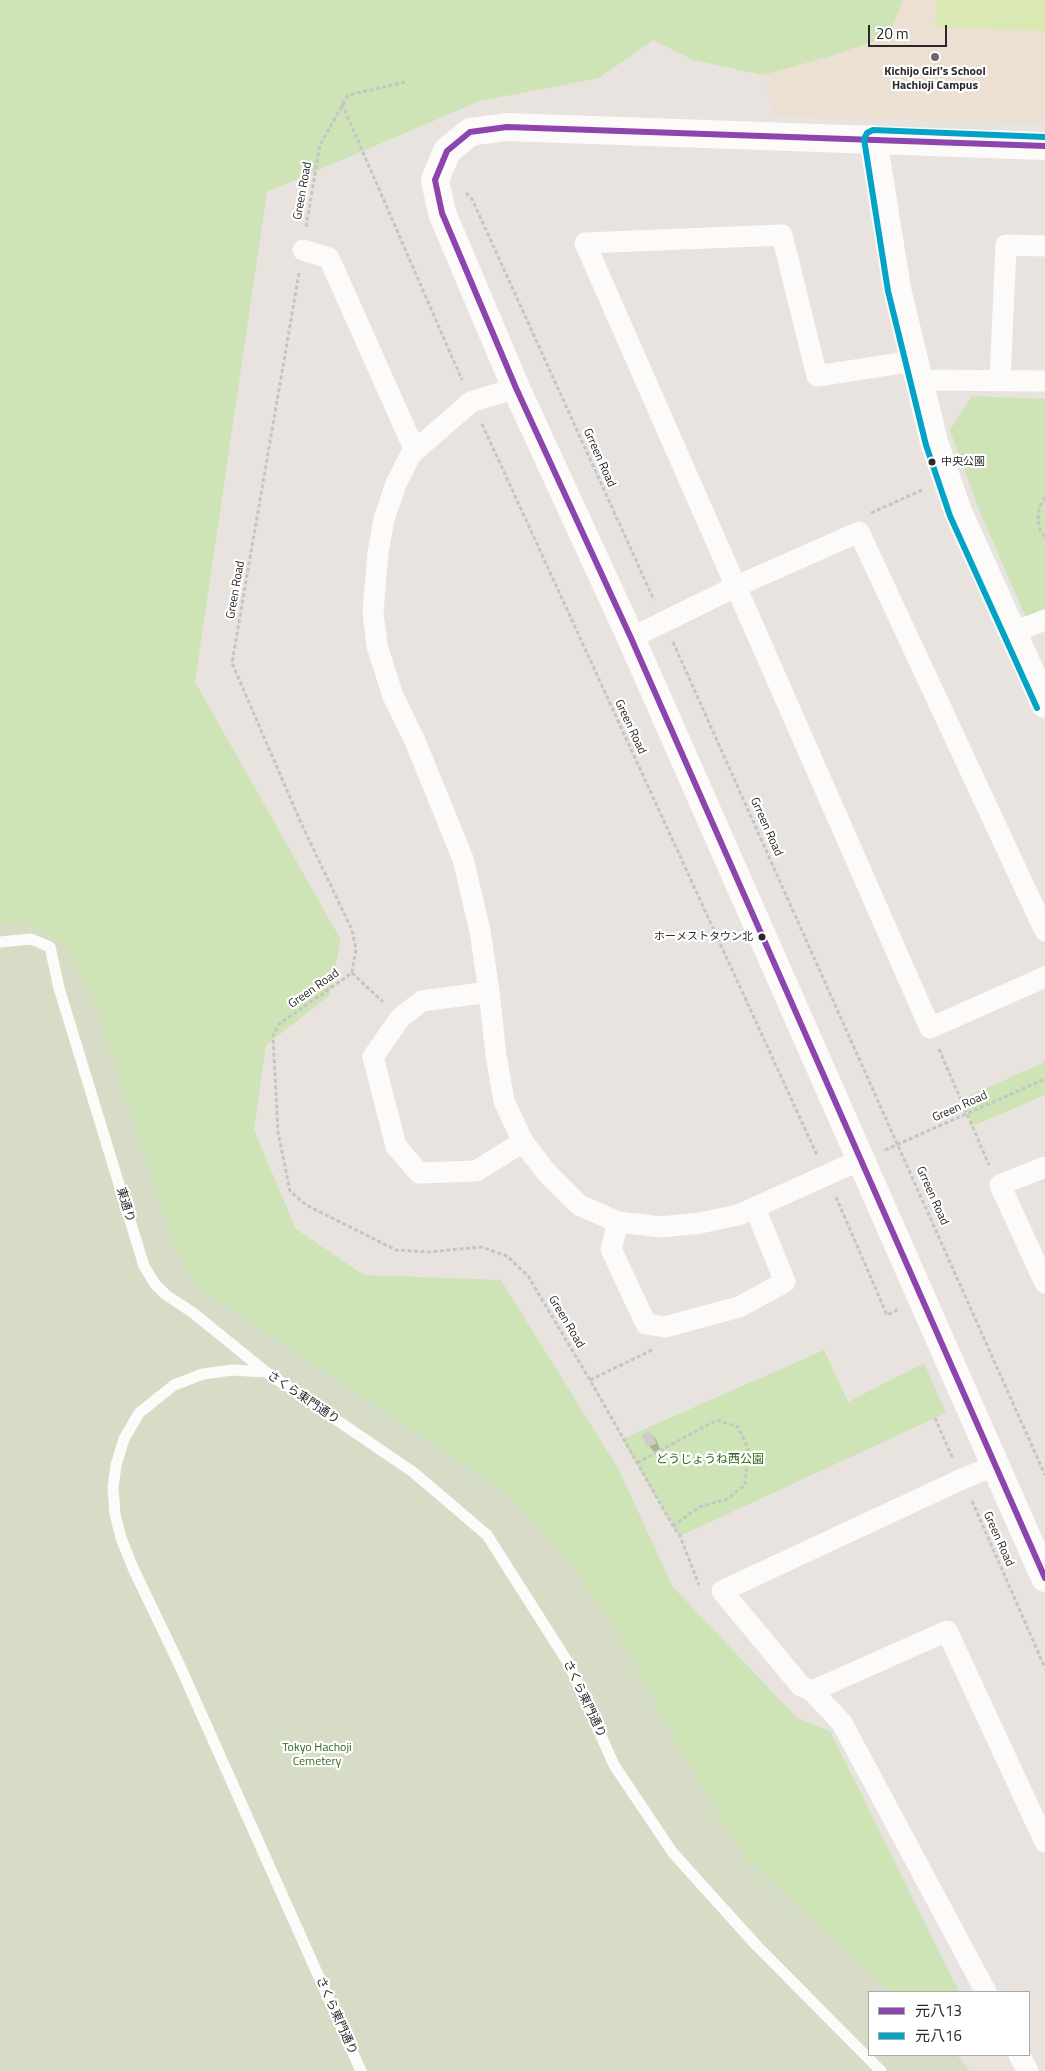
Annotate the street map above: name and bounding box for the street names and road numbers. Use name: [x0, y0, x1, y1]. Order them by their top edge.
street label: Green Road: [291, 161, 315, 221]
street label: Grreen Road: [580, 426, 618, 490]
street label: Green Road: [224, 560, 248, 620]
street label: Green Road: [611, 697, 649, 757]
street label: Grreen Road: [747, 795, 785, 859]
street label: Green Road: [286, 966, 342, 1012]
street label: Green Road: [930, 1089, 990, 1125]
street label: Grreen Road: [913, 1164, 951, 1228]
street label: 東通り: [113, 1186, 137, 1224]
street label: Green Road: [545, 1293, 587, 1351]
street label: さくら東門通り: [264, 1369, 342, 1427]
street label: Green Road: [980, 1509, 1016, 1569]
street label: さくら東門通り: [560, 1658, 608, 1740]
street label: さくら東門通り: [312, 1975, 360, 2057]

